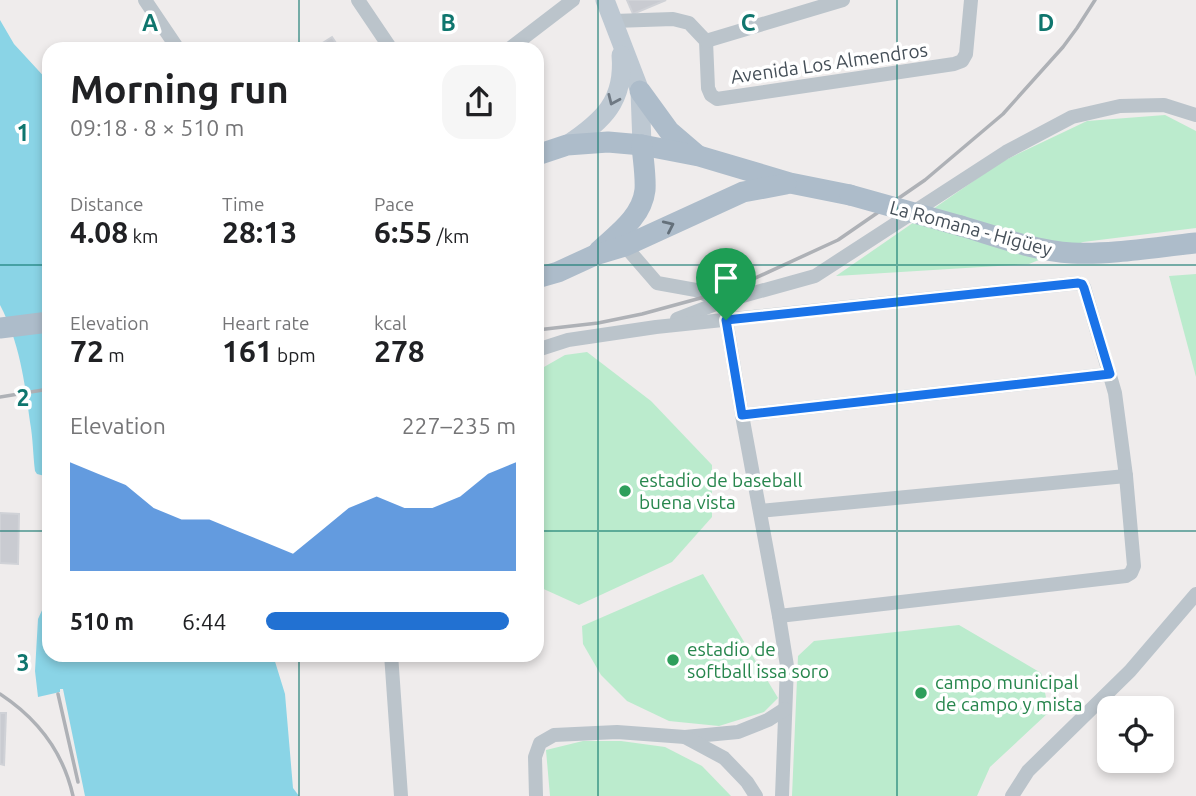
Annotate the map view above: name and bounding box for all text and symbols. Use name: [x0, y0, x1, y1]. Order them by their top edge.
text: A: [142, 10, 158, 35]
text: B: [440, 10, 456, 35]
text: C: [741, 10, 756, 35]
text: D: [1038, 10, 1054, 35]
street label: Avenida Los Almendros: [729, 38, 929, 88]
button: share: [442, 65, 516, 139]
text: Morning run: [70, 68, 289, 110]
one-way arrow: [607, 93, 621, 105]
text: 09:18 · 8 × 510 m: [70, 115, 244, 140]
text: 1: [17, 120, 29, 145]
text: Distance: [70, 193, 144, 215]
text: Time: [222, 193, 264, 215]
text: Pace: [374, 193, 414, 215]
street label: La Romana - Higüey: [888, 196, 1054, 260]
text: 4.08: [70, 215, 128, 249]
text: 28:13: [222, 215, 297, 249]
text: 6:55: [374, 215, 432, 249]
one-way arrow: [662, 220, 674, 234]
text: km: [128, 225, 158, 247]
text: /km: [432, 225, 470, 247]
pin: [696, 248, 756, 320]
icon: arrive: [707, 259, 745, 297]
text: Elevation: [70, 312, 149, 334]
text: Heart rate: [222, 312, 309, 334]
text: kcal: [374, 312, 407, 334]
text: 72: [70, 334, 104, 368]
text: 161: [222, 334, 273, 368]
text: 278: [374, 334, 425, 368]
text: m: [104, 344, 125, 366]
text: bpm: [273, 344, 316, 366]
text: 2: [17, 385, 29, 410]
text: Elevation: [70, 413, 166, 438]
text: 227–235 m: [402, 413, 516, 438]
place label: estadio de baseball buena vista: [639, 469, 803, 513]
marker: estadio de baseball buena vista: [617, 483, 633, 499]
text: 510 m: [70, 609, 134, 634]
text: 6:44: [182, 609, 227, 634]
place label: estadio de softball issa soro: [687, 638, 829, 682]
text: 3: [17, 650, 29, 675]
marker: estadio de softball issa soro: [665, 652, 681, 668]
place label: campo municipal de campo y mista: [935, 671, 1082, 715]
marker: campo municipal de campo y mista: [913, 685, 929, 701]
map controls: [1097, 696, 1174, 773]
button: locate: [1097, 696, 1174, 773]

